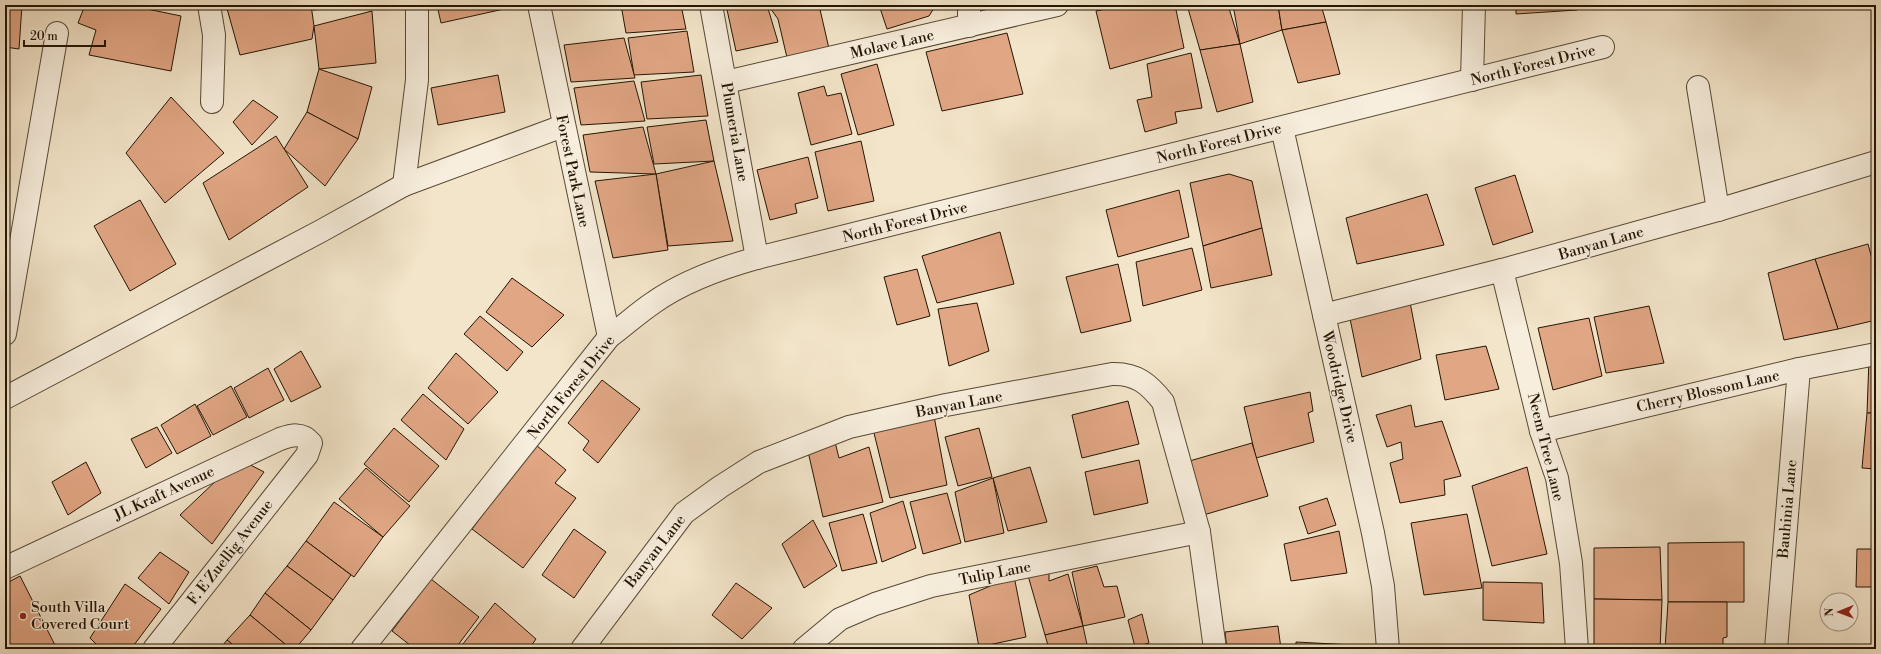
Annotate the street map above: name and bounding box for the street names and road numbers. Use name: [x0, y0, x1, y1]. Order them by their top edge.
street label: Molave Lane: [848, 26, 936, 63]
street label: North Forest Drive: [1469, 41, 1598, 90]
street label: Plumeria Lane: [716, 81, 753, 183]
street label: Forest Park Lane: [551, 113, 594, 229]
street label: North Forest Drive: [1155, 119, 1284, 168]
street label: North Forest Drive: [841, 198, 970, 247]
street label: Banyan Lane: [1555, 222, 1646, 265]
street label: Woodridge Drive: [1317, 328, 1362, 445]
street label: North Forest Drive: [524, 331, 619, 443]
street label: Cherry Blossom Lane: [1635, 366, 1782, 417]
street label: Banyan Lane: [913, 387, 1004, 422]
street label: Neem Tree Lane: [1523, 391, 1568, 503]
street label: Bauhinia Lane: [1774, 459, 1801, 560]
street label: JL Kraft Avenue: [110, 462, 217, 525]
street label: F. E Zuellig Avenue: [183, 496, 277, 609]
street label: Banyan Lane: [620, 511, 690, 593]
street label: Tulip Lane: [957, 557, 1033, 590]

